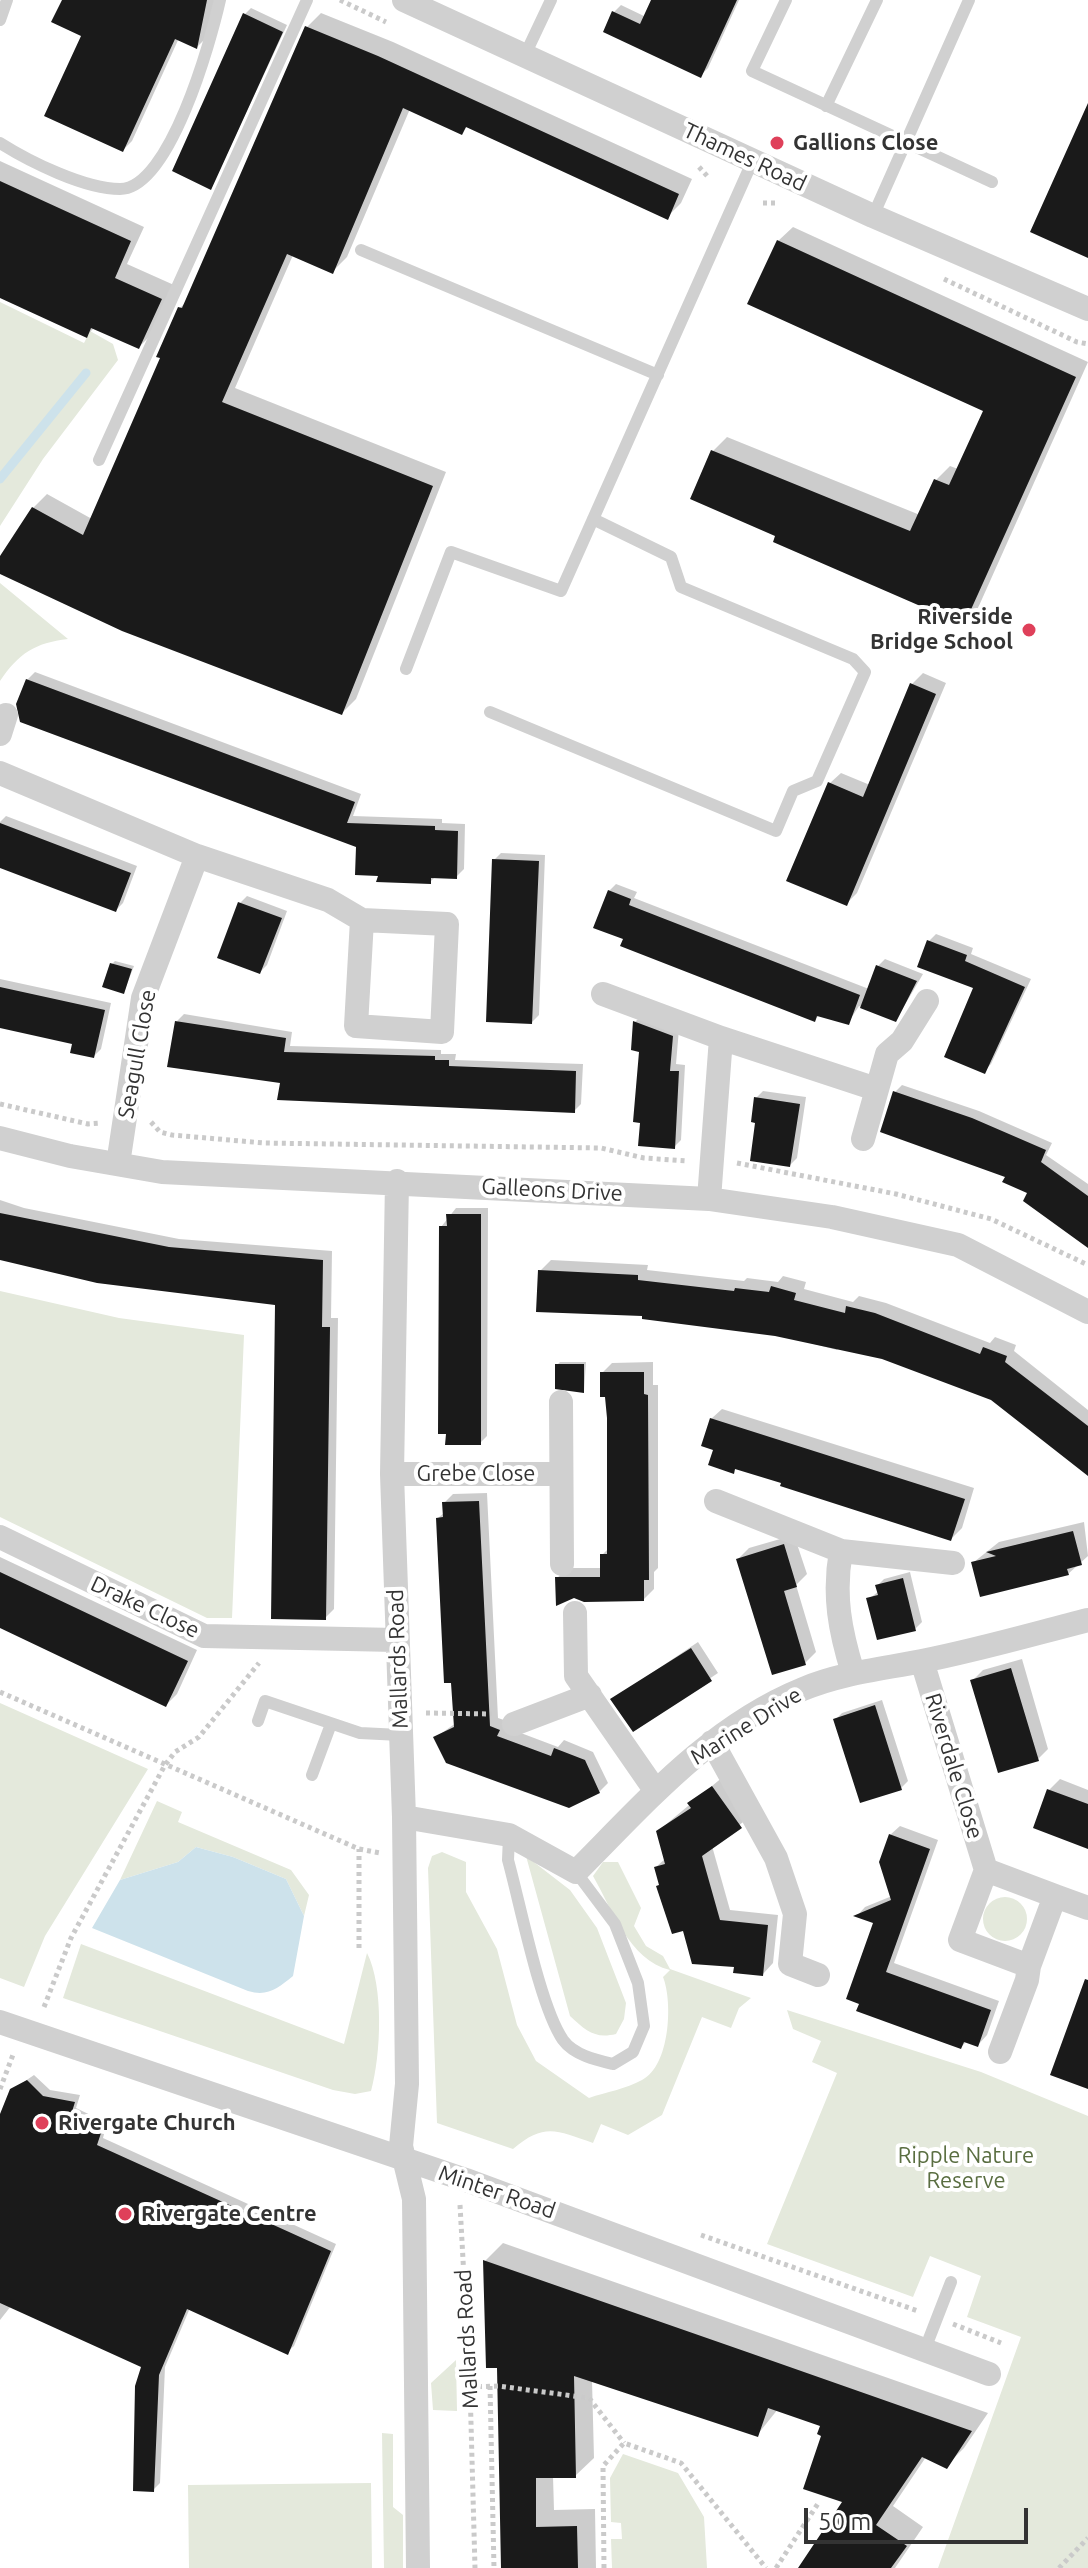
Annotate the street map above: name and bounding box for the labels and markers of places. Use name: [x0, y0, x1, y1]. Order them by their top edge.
place label: Gallions Close: [793, 130, 938, 156]
marker: Gallions Close: [768, 134, 786, 152]
place label: Riverside Bridge School: [870, 604, 1013, 656]
marker: Riverside Bridge School: [1020, 621, 1038, 639]
place label: Rivergate Church: [58, 2110, 236, 2136]
marker: Rivergate Church: [33, 2114, 51, 2132]
place label: Rivergate Centre: [141, 2201, 317, 2227]
marker: Rivergate Centre: [116, 2205, 134, 2223]

